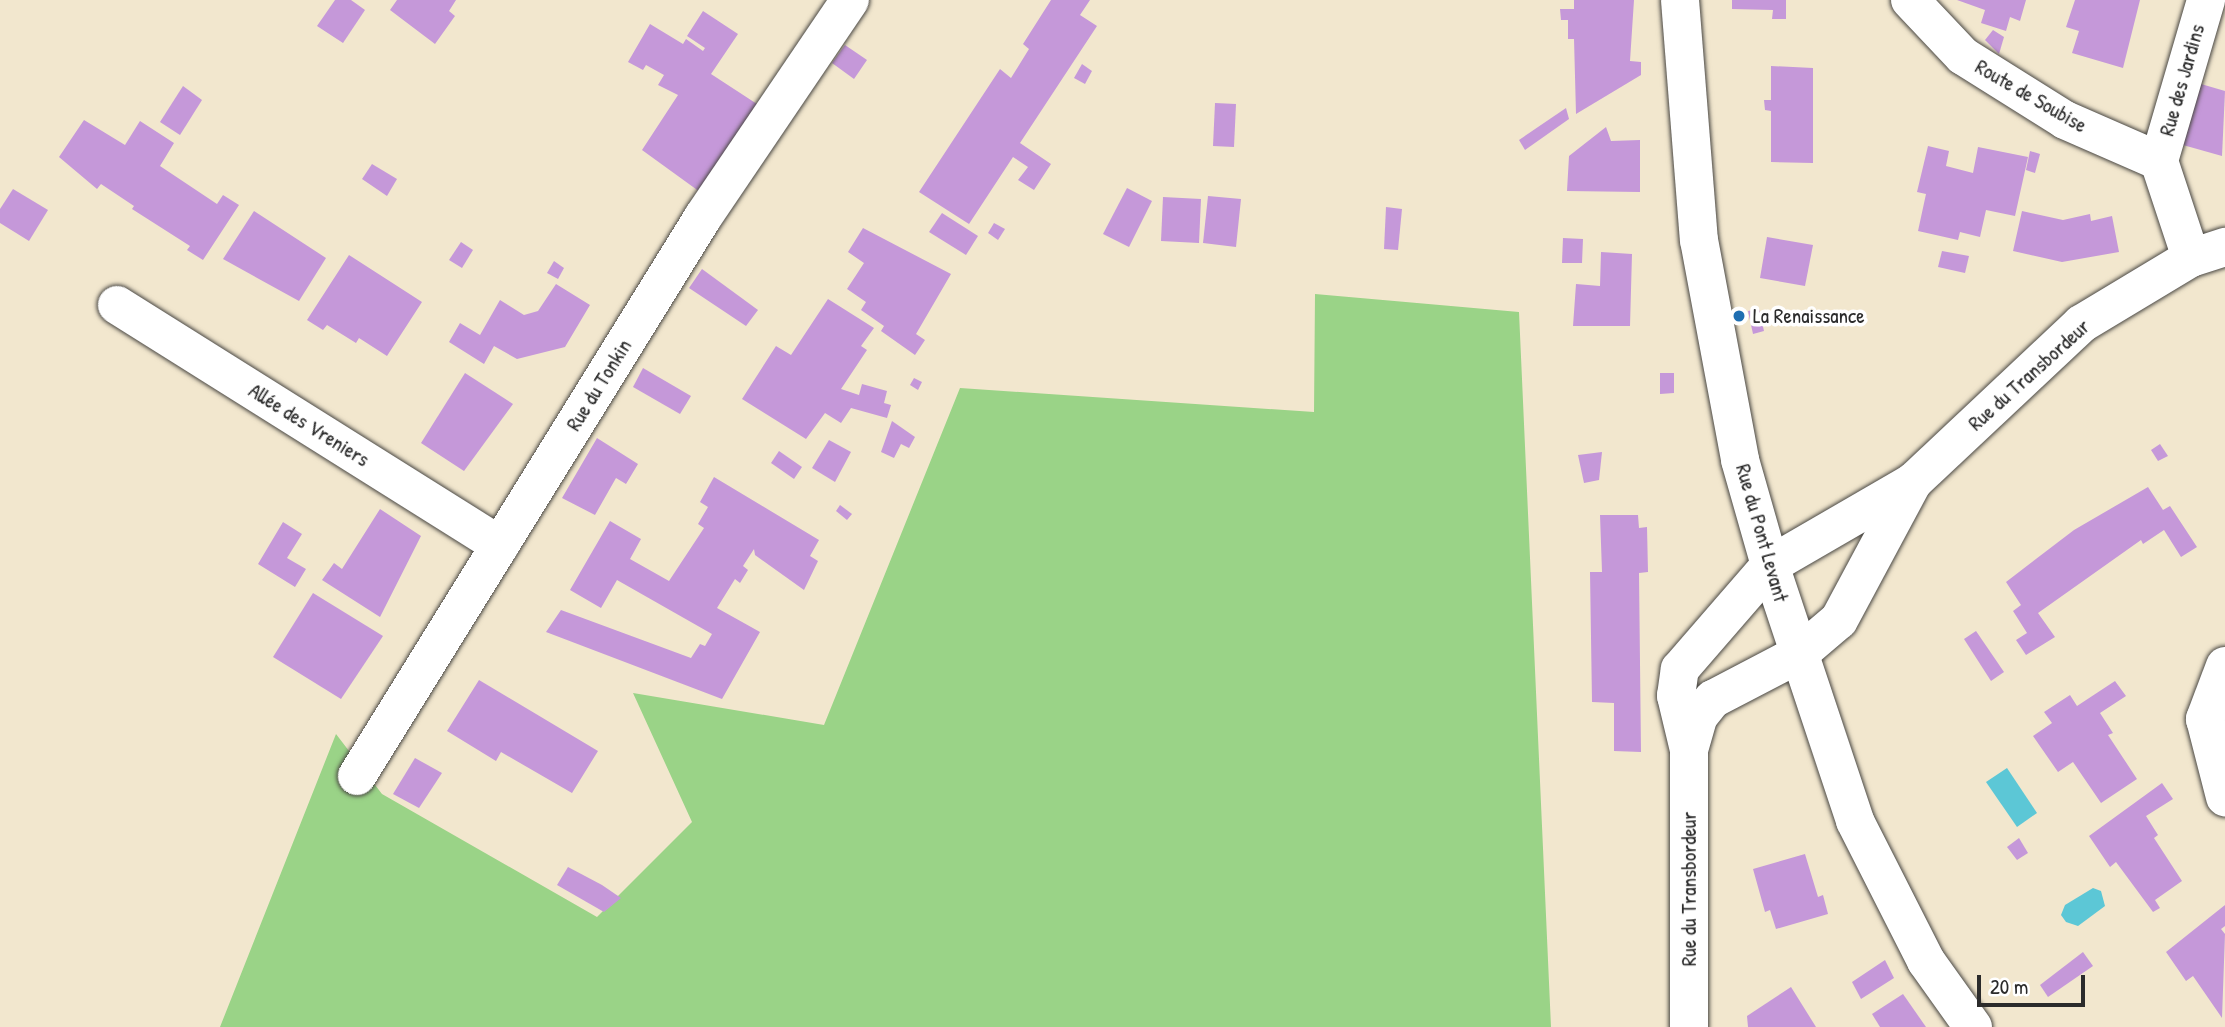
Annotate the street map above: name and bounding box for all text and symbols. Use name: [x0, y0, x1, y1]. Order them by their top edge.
street label: Rue des Jardins: [2154, 21, 2210, 139]
street label: Route de Soubise: [1971, 54, 2091, 138]
place label: La Renaissance: [1753, 303, 1865, 329]
marker: La Renaissance: [1731, 308, 1747, 324]
street label: Rue du Transbordeur: [1963, 314, 2095, 436]
street label: Rue du Tonkin: [561, 335, 637, 435]
street label: Allée des Vreniers: [244, 378, 374, 472]
street label: Rue du Pont Levant: [1730, 461, 1794, 605]
street label: Rue du Transbordeur: [1676, 812, 1702, 966]
scale bar: [1980, 960, 2088, 1004]
text: 20 m: [1990, 972, 2028, 1001]

